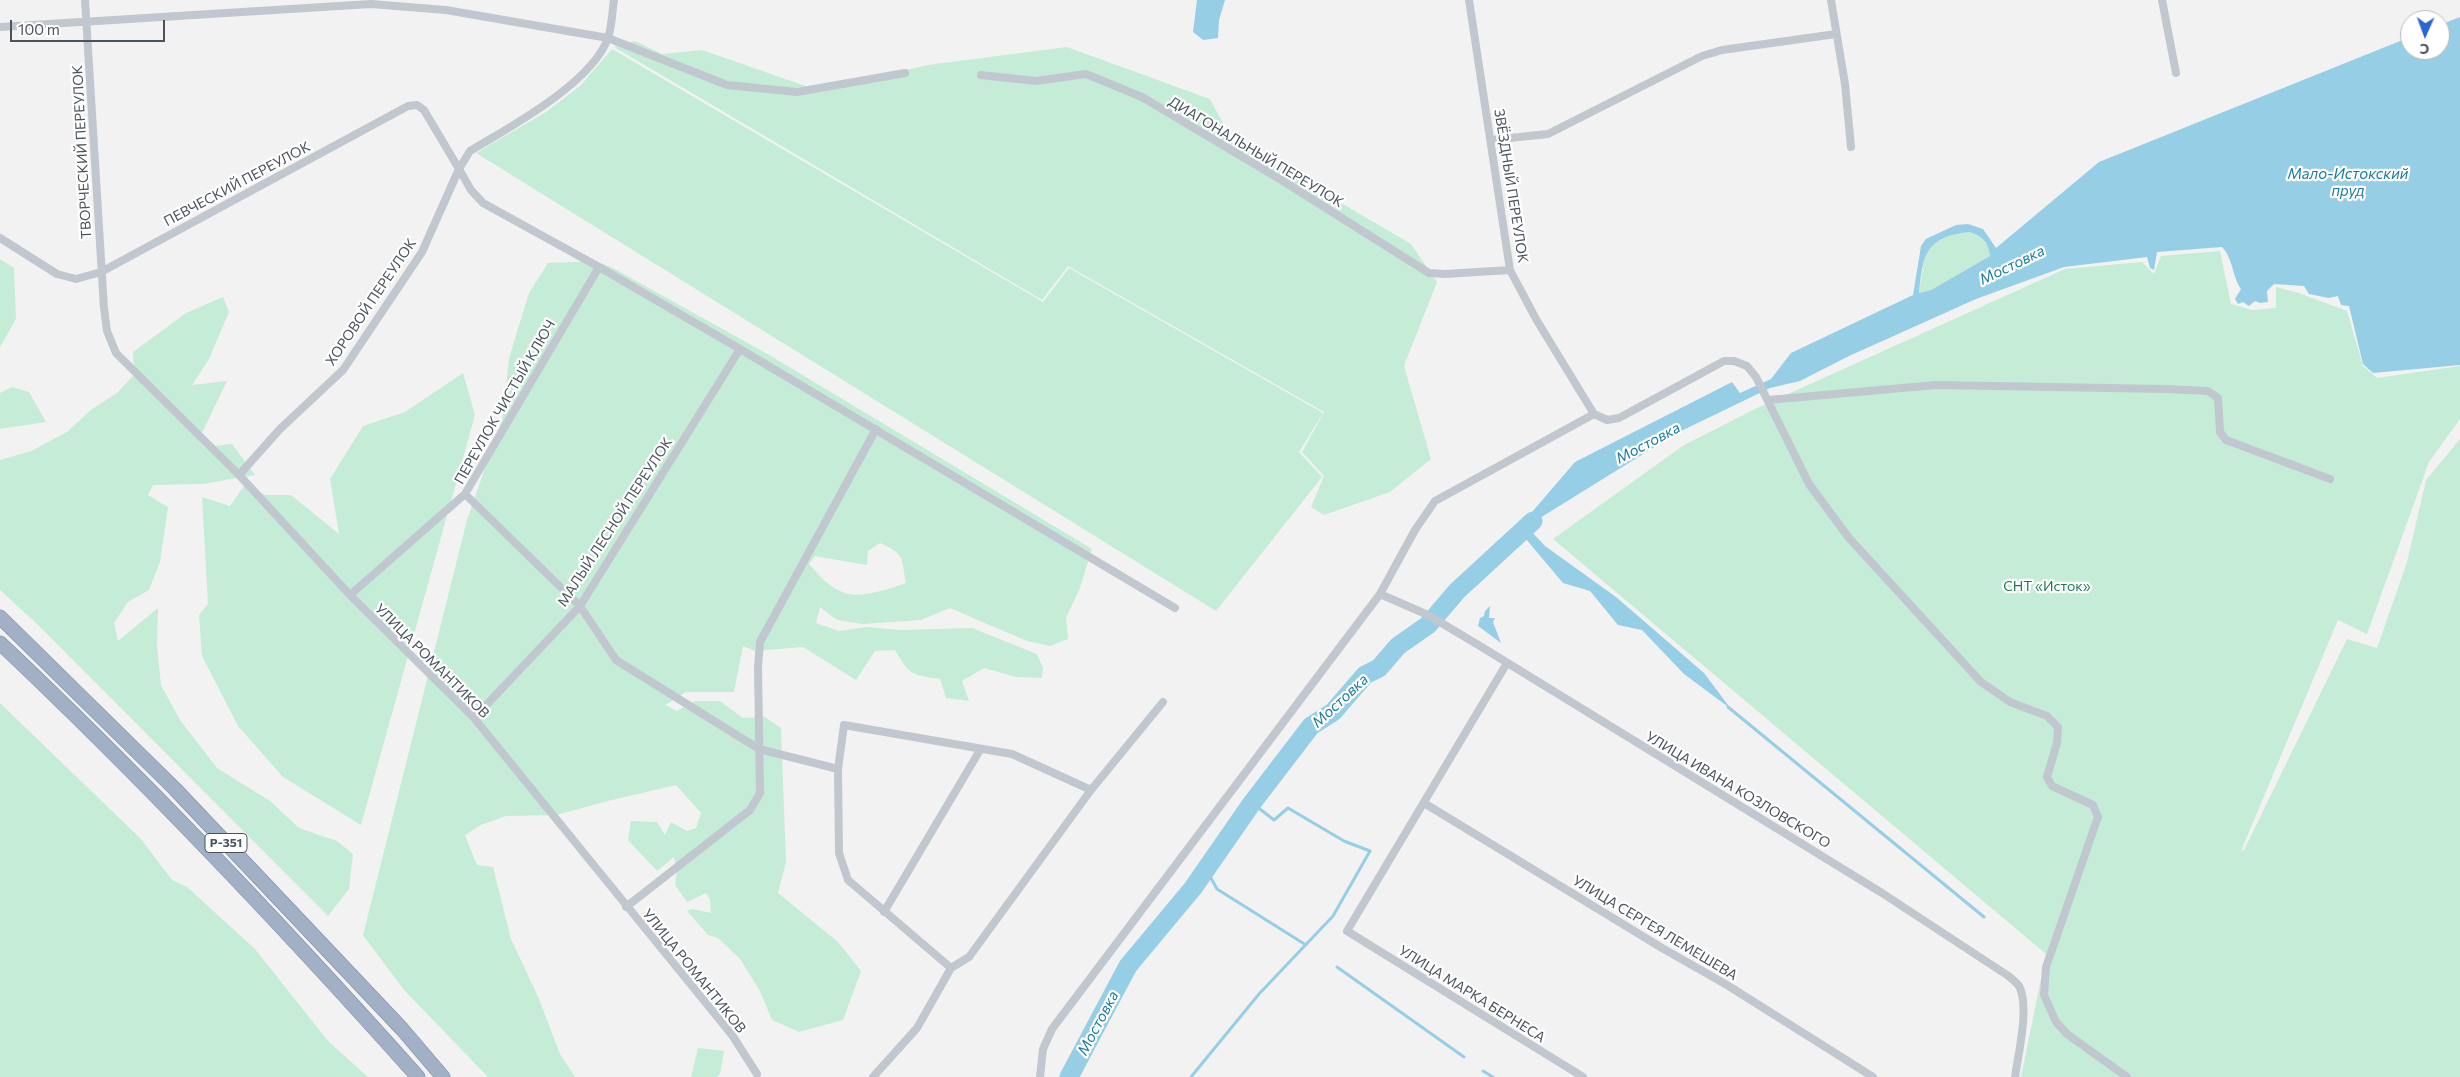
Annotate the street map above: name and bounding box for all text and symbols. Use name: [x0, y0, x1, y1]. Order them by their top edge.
scale bar: [12, 10, 168, 42]
north arrow: [2400, 10, 2450, 60]
text: 100 m: [18, 20, 60, 38]
text: С: [2419, 41, 2430, 58]
street label: ТВОРЧЕСКИЙ ПЕРЕУЛОК: [69, 65, 95, 239]
street label: ДИАГОНАЛЬНЫЙ ПЕРЕУЛОК: [1165, 93, 1347, 211]
street label: ЗВЁЗДНЫЙ ПЕРЕУЛОК: [1491, 108, 1531, 264]
street label: ПЕВЧЕСКИЙ ПЕРЕУЛОК: [161, 138, 313, 230]
water label: Мало-Истокский пруд: [2288, 165, 2408, 200]
street label: ХОРОВОЙ ПЕРЕУЛОК: [322, 235, 420, 369]
water label: Мостовка: [1976, 241, 2048, 289]
street label: ПЕРЕУЛОК ЧИСТЫЙ КЛЮЧ: [451, 317, 559, 487]
water label: Мостовка: [1613, 419, 1683, 467]
street label: МАЛЫЙ ЛЕСНОЙ ПЕРЕУЛОК: [554, 434, 676, 610]
park label: СНТ «Исток»: [2003, 578, 2091, 594]
street label: УЛИЦА РОМАНТИКОВ: [371, 600, 493, 722]
water label: Мостовка: [1308, 670, 1372, 732]
street label: УЛИЦА ИВАНА КОЗЛОВСКОГО: [1643, 728, 1833, 852]
road number: Р-351: [205, 834, 247, 852]
street label: УЛИЦА СЕРГЕЯ ЛЕМЕШЕВА: [1570, 872, 1740, 984]
street label: УЛИЦА РОМАНТИКОВ: [639, 906, 749, 1036]
street label: УЛИЦА МАРКА БЕРНЕСА: [1396, 942, 1548, 1046]
water label: Мостовка: [1074, 988, 1122, 1058]

